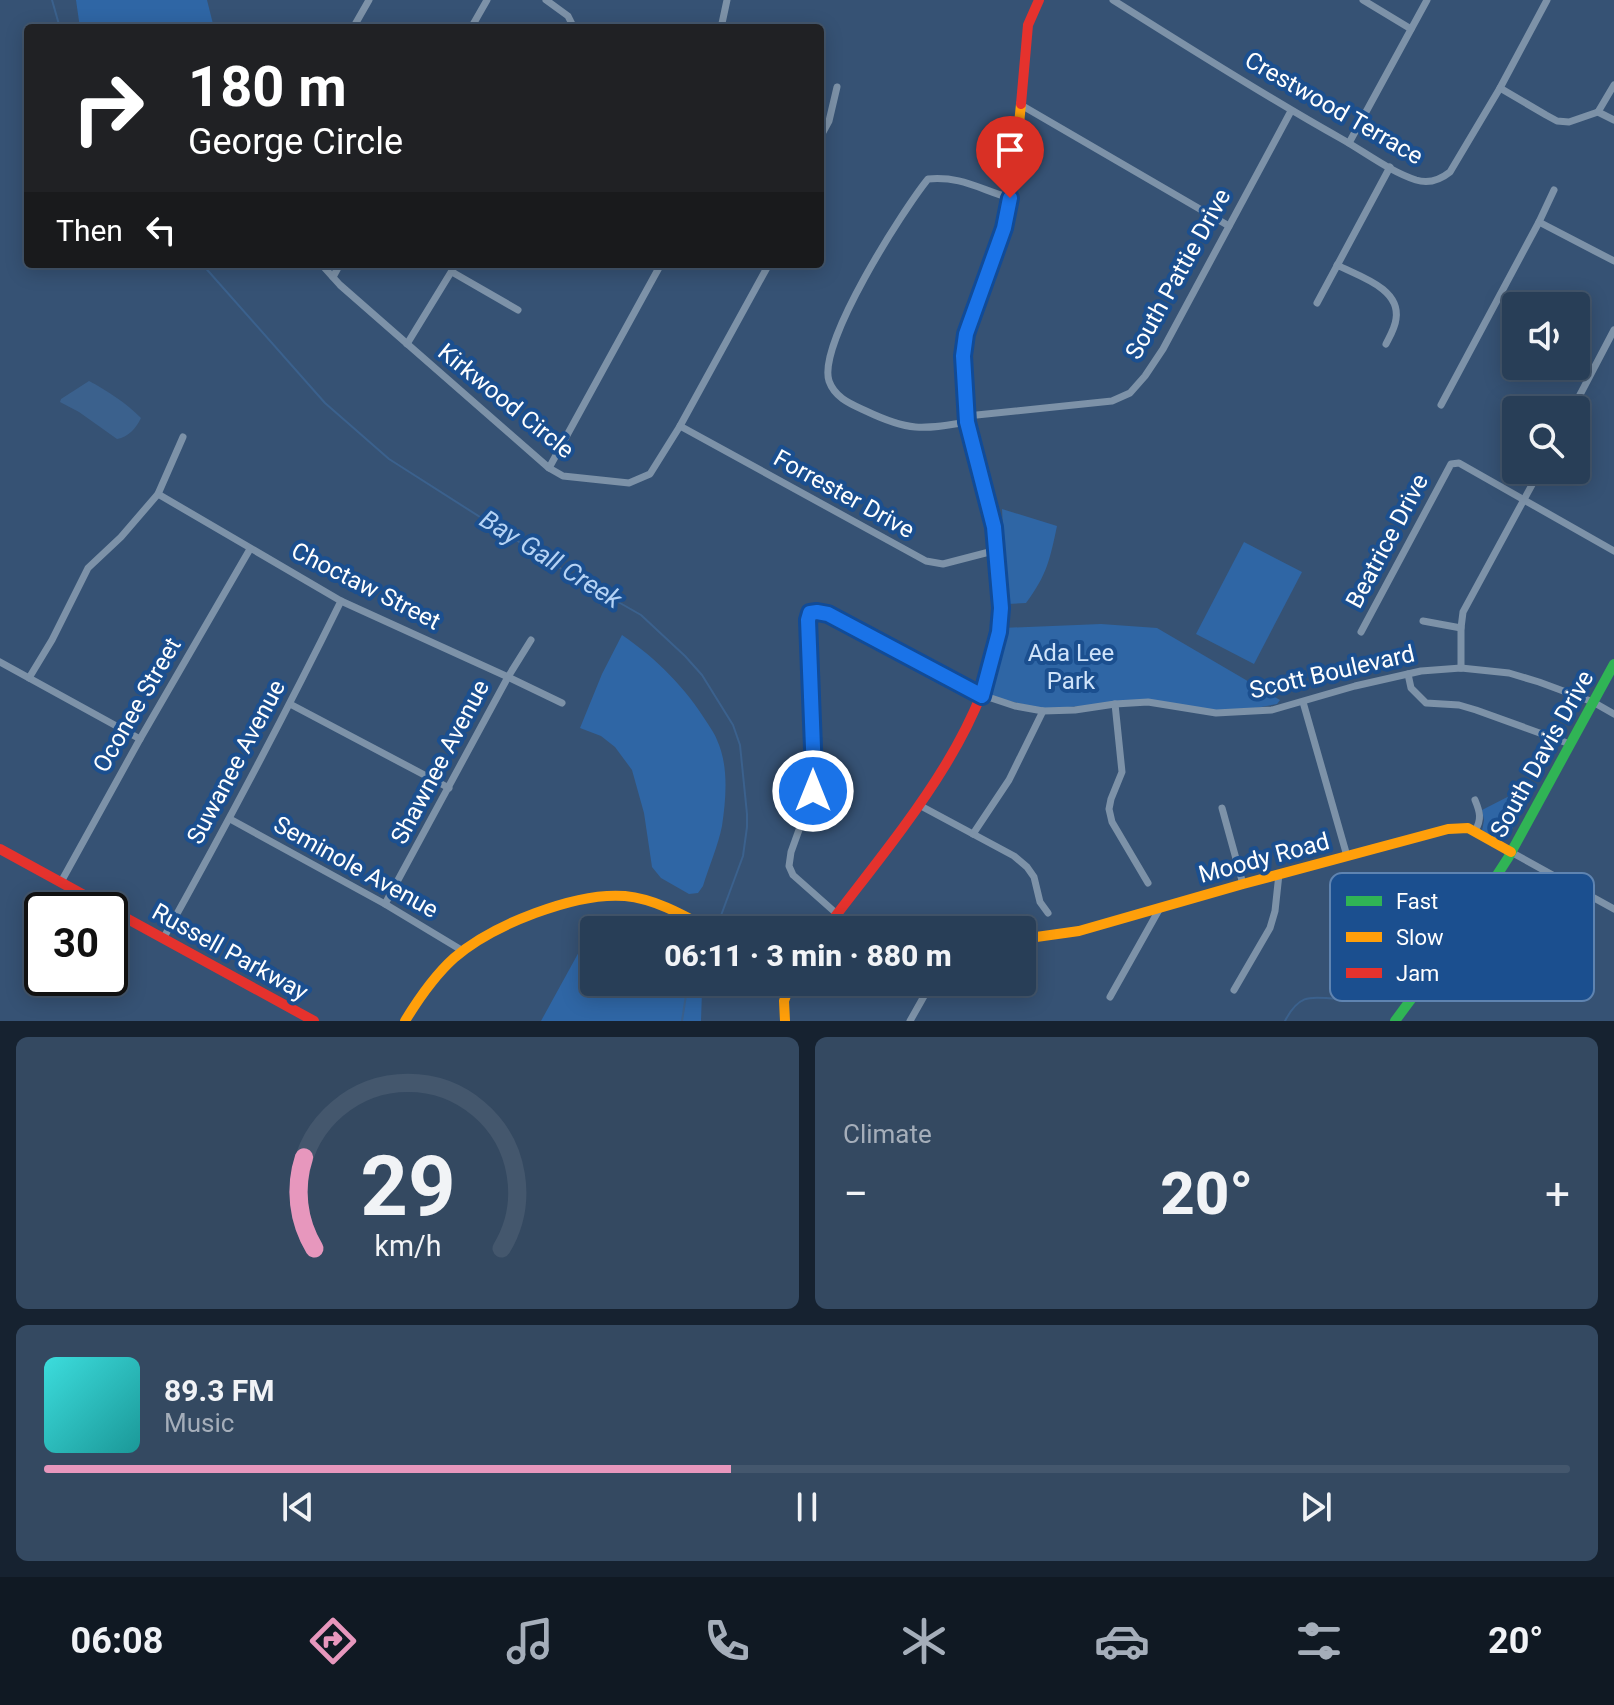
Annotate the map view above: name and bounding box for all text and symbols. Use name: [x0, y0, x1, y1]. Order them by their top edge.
street label: Crestwood Terrace: [1240, 46, 1428, 170]
text: 180 m: [188, 54, 347, 120]
icon: right: [56, 56, 160, 160]
pin: [976, 116, 1044, 198]
text: George Circle: [188, 121, 403, 163]
icon: arrive: [988, 128, 1032, 172]
street label: South Pattie Drive: [1120, 184, 1236, 364]
icon: left: [139, 208, 183, 252]
text: Then: [56, 213, 123, 248]
map controls: [1502, 292, 1590, 484]
button: sound: [1502, 292, 1590, 380]
street label: Kirkwood Circle: [432, 338, 580, 464]
button: search: [1502, 396, 1590, 484]
street label: Forrester Drive: [769, 444, 919, 544]
street label: Beatrice Drive: [1340, 469, 1434, 613]
water label: Bay Gall Creek: [475, 504, 628, 615]
street label: Choctaw Street: [287, 536, 445, 636]
street label: Oconee Street: [87, 633, 187, 777]
park label: Ada Lee Park: [1028, 639, 1114, 695]
street label: Scott Boulevard: [1247, 639, 1417, 705]
street label: South Davis Drive: [1485, 666, 1599, 842]
street label: Suwanee Avenue: [181, 675, 291, 849]
street label: Shawnee Avenue: [385, 675, 495, 849]
position arrow: [771, 749, 855, 833]
street label: Seminole Avenue: [269, 810, 443, 924]
street label: Moody Road: [1196, 827, 1332, 889]
legend: [1330, 873, 1594, 1001]
text: Fast: [1396, 889, 1438, 914]
speed limit sign: 30: [24, 892, 128, 996]
street label: Russell Parkway: [147, 898, 313, 1007]
text: Slow: [1396, 925, 1444, 950]
text: 06:11 · 3 min · 880 m: [664, 938, 952, 973]
text: Jam: [1396, 961, 1439, 986]
text: Climate: [843, 1119, 932, 1149]
text: 29: [360, 1138, 455, 1235]
text: 20°: [1160, 1158, 1253, 1229]
text: −: [843, 1168, 868, 1220]
text: +: [1545, 1168, 1570, 1220]
text: km/h: [374, 1229, 441, 1263]
text: 89.3 FM: [164, 1373, 275, 1408]
text: Music: [164, 1408, 234, 1438]
icon: previous: [276, 1485, 320, 1529]
icon: pause: [785, 1485, 829, 1529]
icon: next: [1294, 1485, 1338, 1529]
icon: directions: [305, 1613, 361, 1669]
icon: music: [502, 1613, 558, 1669]
icon: phone: [699, 1613, 755, 1669]
icon: climate: [896, 1613, 952, 1669]
icon: car: [1094, 1613, 1150, 1669]
icon: filters: [1291, 1613, 1347, 1669]
text: 06:08: [71, 1620, 163, 1662]
text: 20°: [1488, 1620, 1543, 1662]

